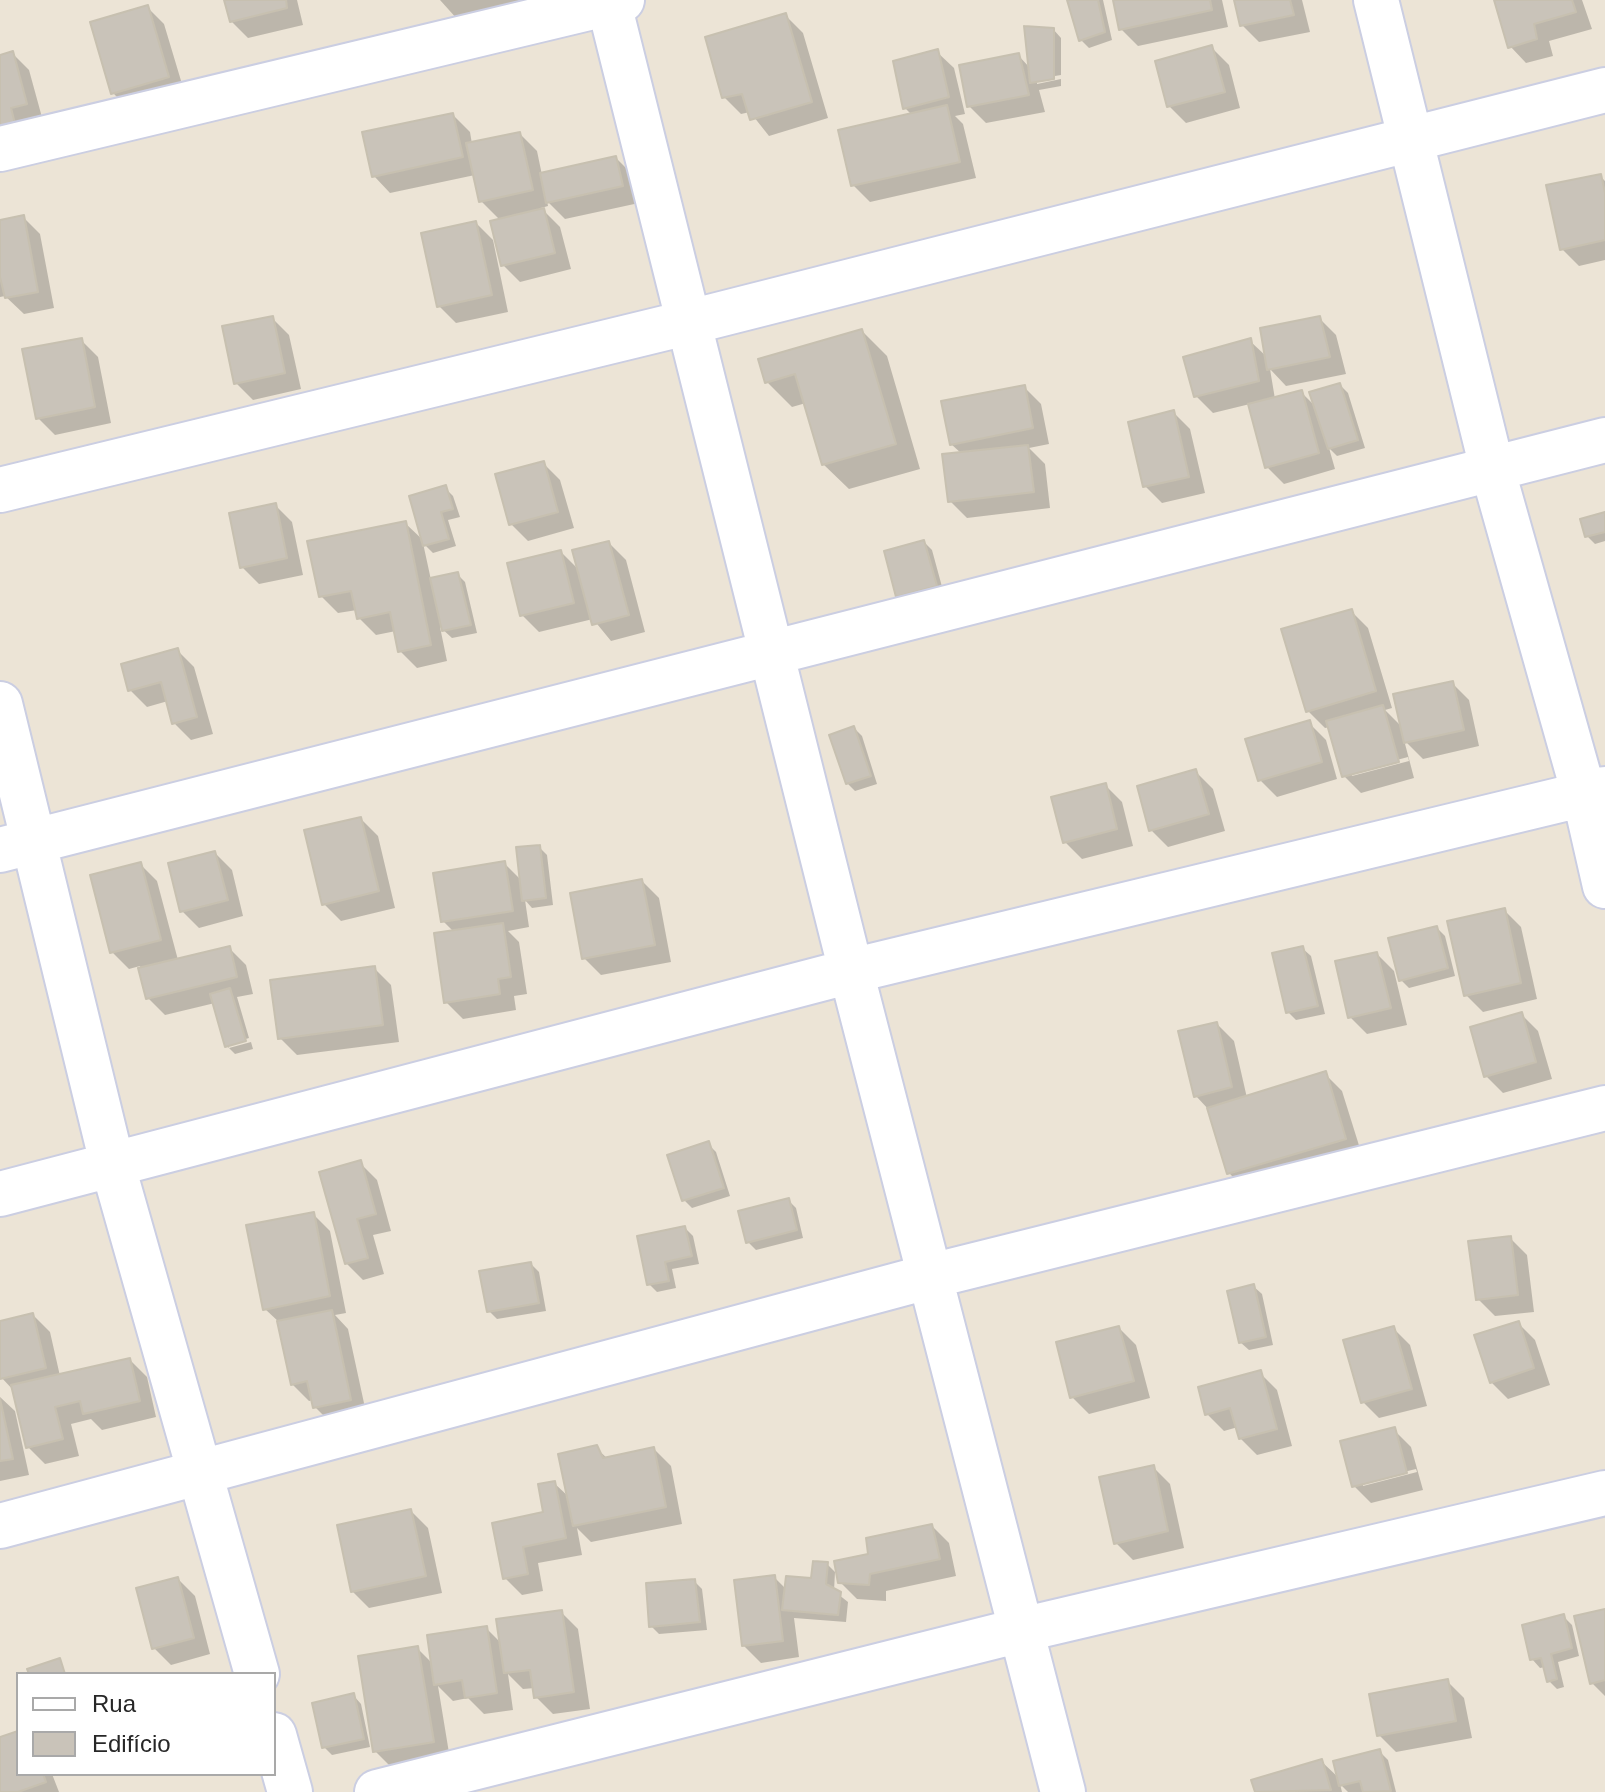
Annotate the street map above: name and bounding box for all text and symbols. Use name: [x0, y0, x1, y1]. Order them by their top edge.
legend: [16, 1672, 276, 1776]
text: Rua: [92, 1690, 136, 1717]
text: Edifício: [92, 1730, 171, 1757]

